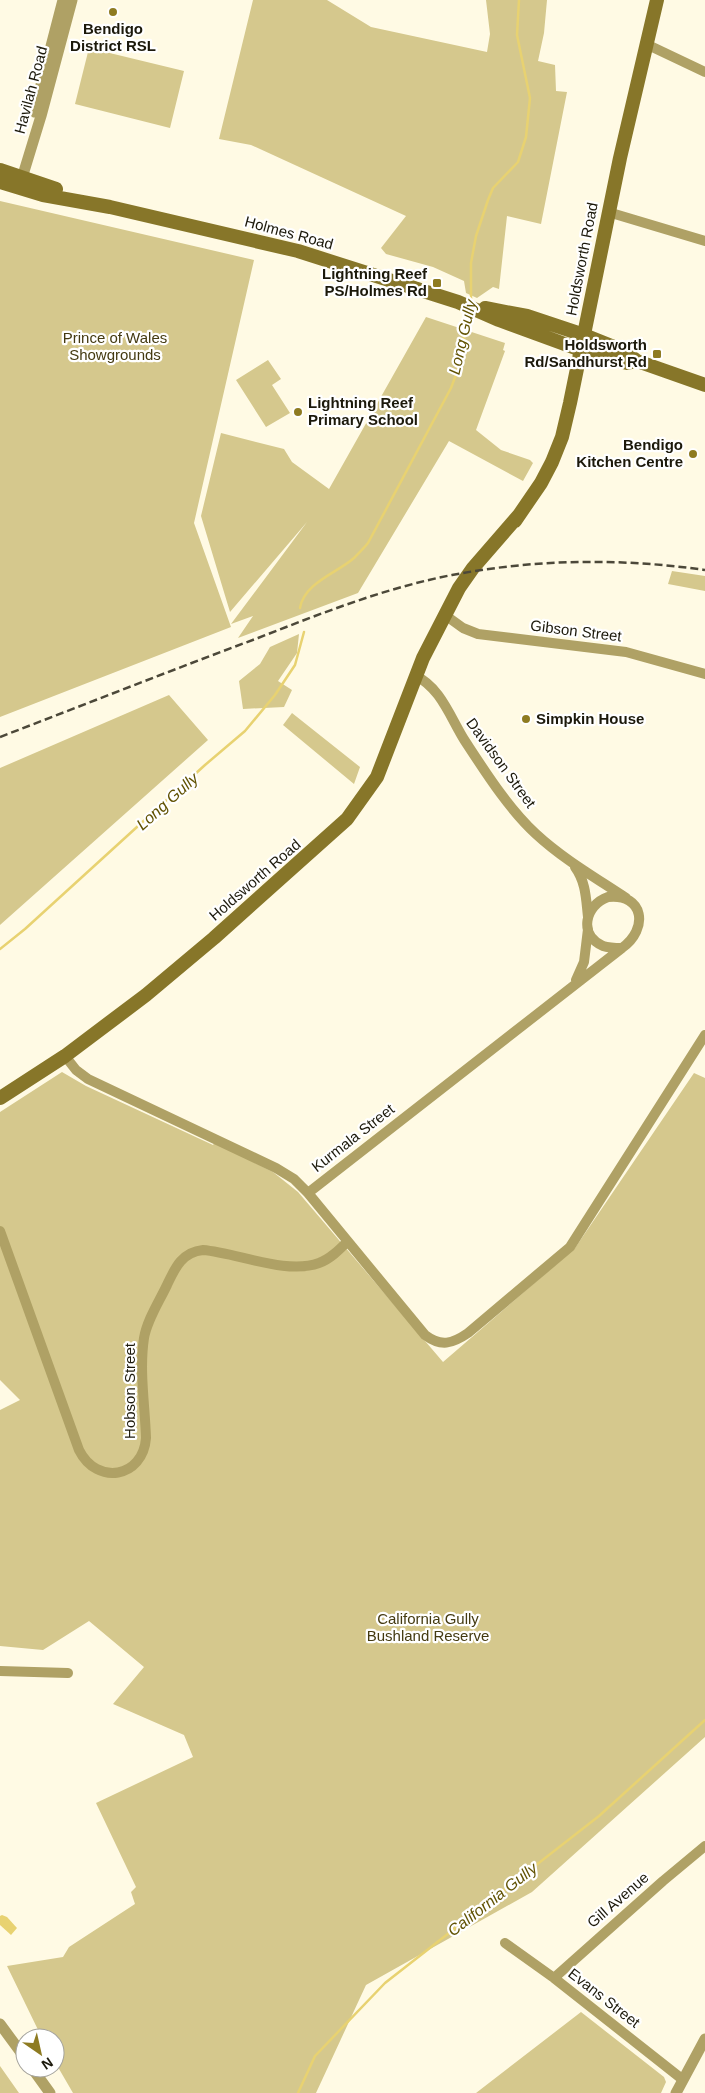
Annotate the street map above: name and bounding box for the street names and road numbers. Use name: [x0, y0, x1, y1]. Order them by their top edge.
street label: Havilah Road: [11, 44, 50, 136]
street label: Holdsworth Road: [562, 201, 601, 317]
street label: Holmes Road: [243, 213, 335, 252]
street label: Gibson Street: [530, 616, 623, 645]
street label: Davidson Street: [463, 715, 540, 812]
street label: Holdsworth Road: [206, 835, 304, 924]
street label: Kurmala Street: [308, 1100, 398, 1175]
street label: Hobson Street: [121, 1342, 138, 1439]
street label: Gill Avenue: [584, 1868, 652, 1931]
street label: Evans Street: [565, 1964, 644, 2031]

